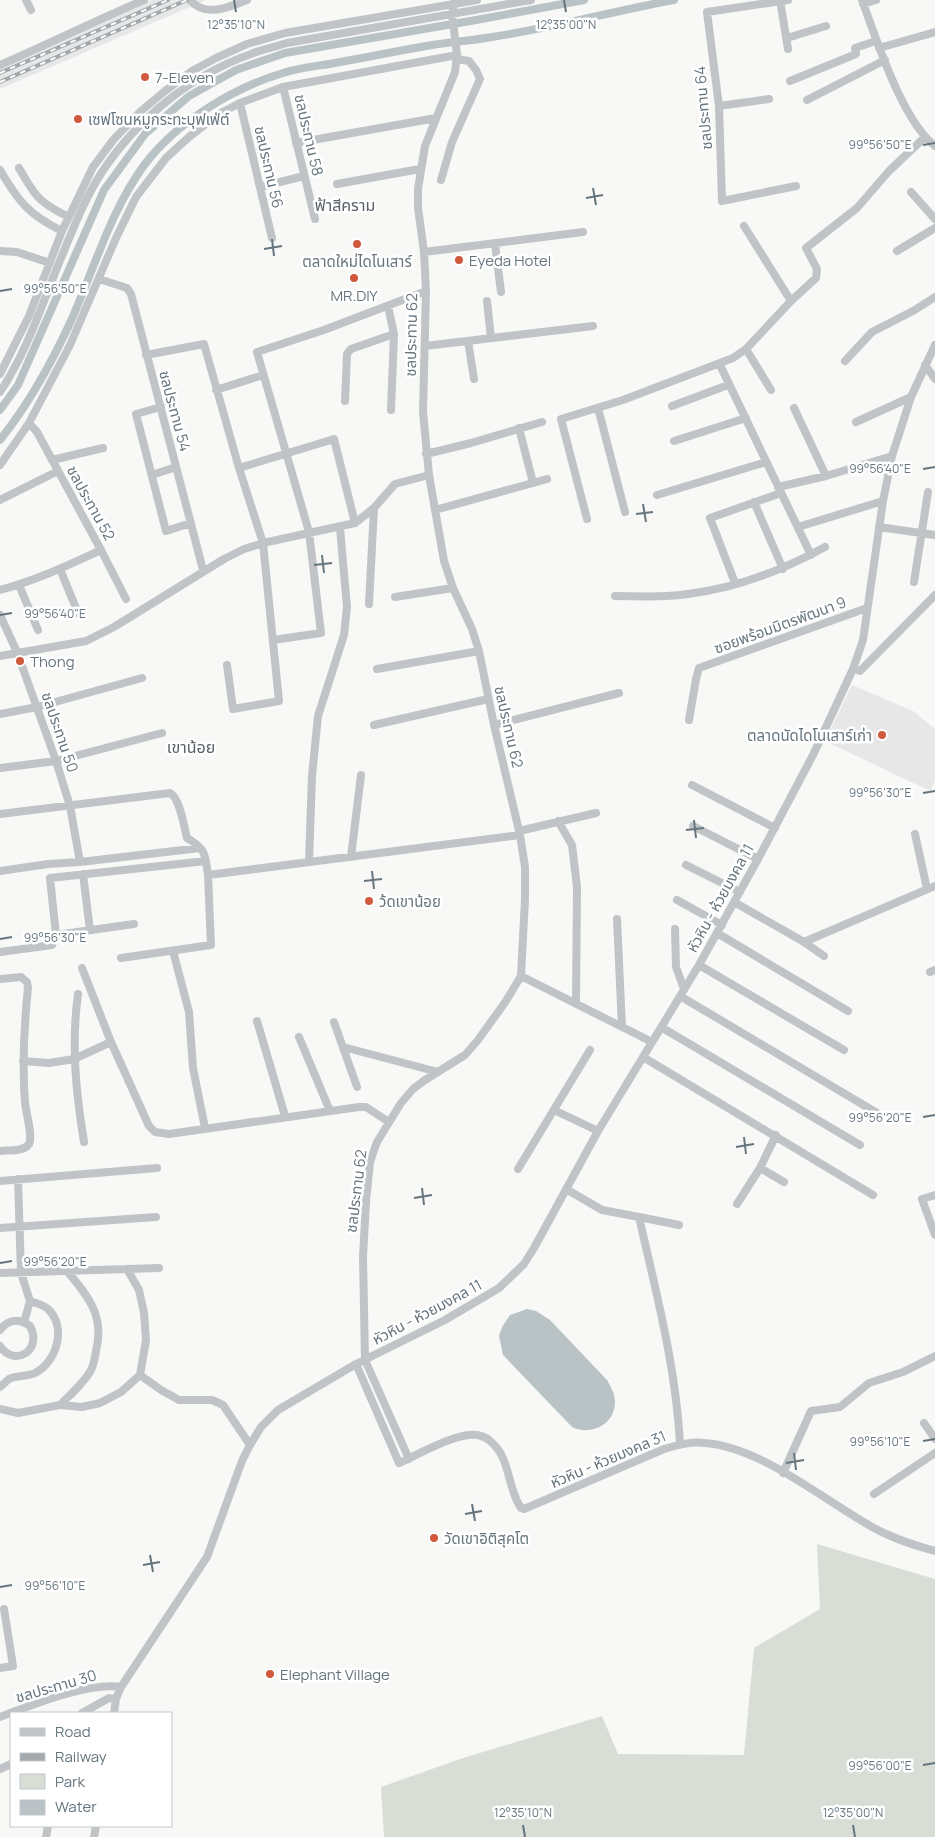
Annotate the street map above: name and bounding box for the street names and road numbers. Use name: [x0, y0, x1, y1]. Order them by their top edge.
street label: ชลประทาน 64: [689, 65, 717, 151]
street label: ชลประทาน 58: [289, 92, 329, 178]
street label: ชลประทาน 56: [249, 124, 289, 210]
street label: ชลประทาน 62: [400, 293, 422, 377]
street label: ชลประทาน 54: [154, 368, 196, 454]
street label: ชลประทาน 52: [62, 462, 120, 544]
street label: ซอยพร้อมมิตรพัฒนา 9: [711, 591, 849, 659]
street label: ชลประทาน 62: [489, 684, 529, 770]
street label: ชลประทาน 50: [36, 689, 84, 775]
street label: หัวหิน - ห้วยมงคล 11: [681, 840, 759, 956]
street label: ชลประทาน 62: [340, 1148, 372, 1234]
street label: หัวหิน - ห้วยมงคล 11: [369, 1274, 485, 1350]
street label: หัวหิน - ห้วยมงคล 31: [547, 1425, 669, 1493]
street label: ชลประทาน 30: [13, 1664, 99, 1708]

